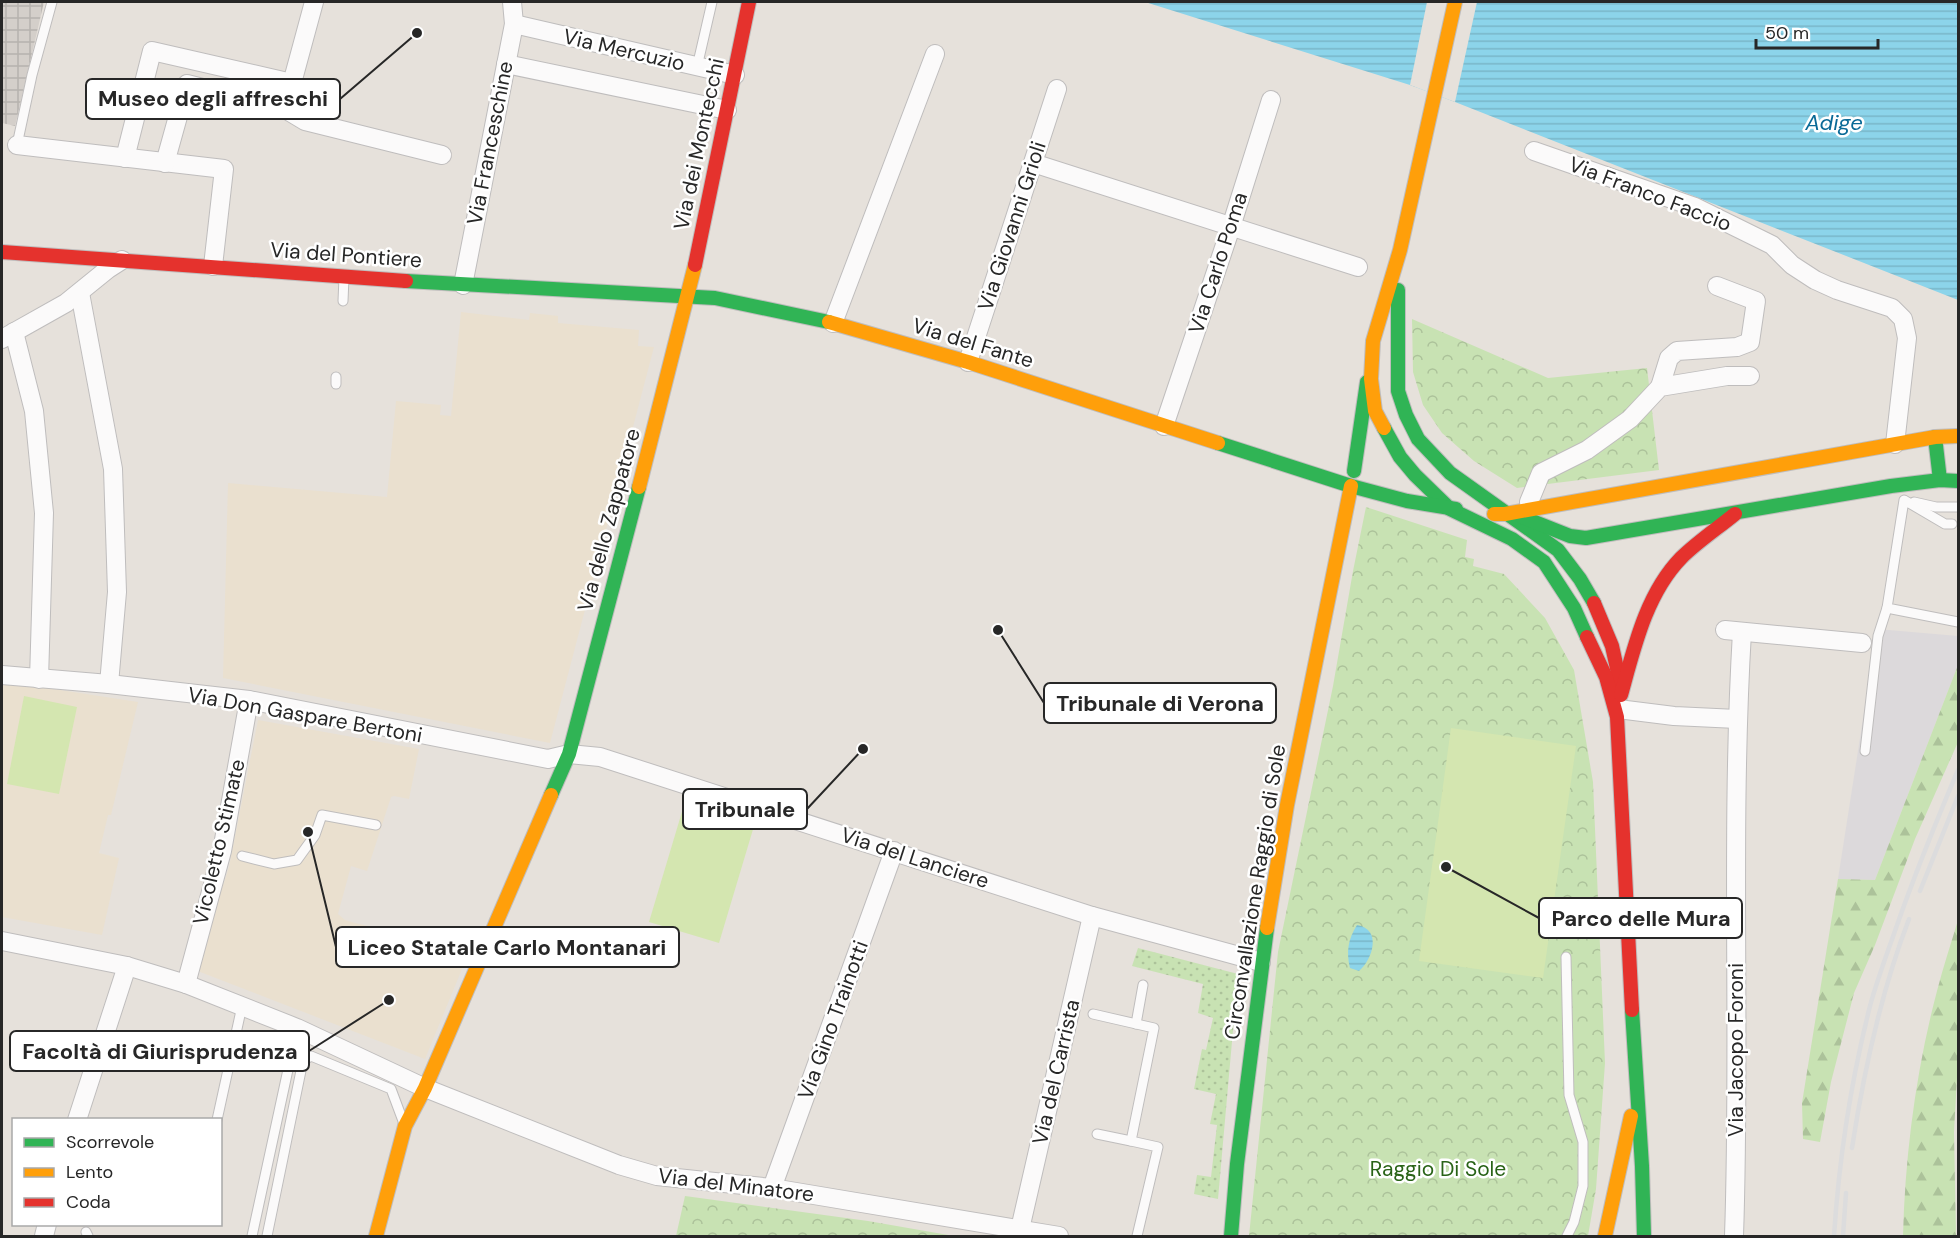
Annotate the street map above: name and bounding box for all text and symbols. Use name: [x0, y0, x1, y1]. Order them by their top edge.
scale bar: [1756, 12, 1878, 50]
text: 50 m: [1765, 21, 1809, 45]
street label: Via Mercuzio: [560, 22, 688, 78]
street label: Via dei Montecchi: [667, 56, 731, 232]
street label: Via Franceschine: [460, 59, 520, 227]
callout: Museo degli affreschi: [86, 79, 340, 119]
text: Museo degli affreschi: [98, 84, 328, 113]
water label: Adige: [1804, 108, 1863, 137]
street label: Via Giovanni Grioli: [971, 138, 1053, 314]
street label: Via Franco Faccio: [1565, 150, 1735, 238]
street label: Via Carlo Poma: [1182, 189, 1254, 337]
street label: Via del Pontiere: [269, 236, 423, 274]
street label: Via del Fante: [909, 311, 1037, 375]
street label: Via dello Zappatore: [571, 425, 647, 615]
street label: Via Don Gaspare Bertoni: [185, 681, 425, 749]
callout: Tribunale di Verona: [1044, 683, 1276, 723]
text: Tribunale di Verona: [1056, 689, 1264, 718]
street label: Circonvallazione Raggio di Sole: [1218, 742, 1292, 1042]
street label: Vicoletto Stimate: [186, 756, 252, 928]
callout: Tribunale: [683, 789, 807, 829]
text: Tribunale: [695, 795, 795, 824]
street label: Via del Lanciere: [837, 821, 993, 895]
callout: Parco delle Mura: [1539, 898, 1742, 938]
text: Parco delle Mura: [1551, 904, 1731, 933]
callout: Liceo Statale Carlo Montanari: [336, 927, 679, 967]
text: Liceo Statale Carlo Montanari: [348, 933, 666, 962]
street label: Via Gino Trainotti: [791, 936, 875, 1104]
street label: Via Jacopo Foroni: [1722, 963, 1750, 1137]
street label: Via del Carrista: [1026, 997, 1086, 1147]
callout: Facoltà di Giurisprudenza: [10, 1031, 309, 1071]
text: Facoltà di Giurisprudenza: [22, 1037, 298, 1066]
legend: [12, 1118, 222, 1226]
text: Scorrevole: [66, 1130, 154, 1154]
park label: Raggio Di Sole: [1370, 1155, 1506, 1183]
text: Lento: [66, 1160, 113, 1184]
street label: Via del Minatore: [656, 1162, 816, 1208]
text: Coda: [66, 1190, 111, 1214]

